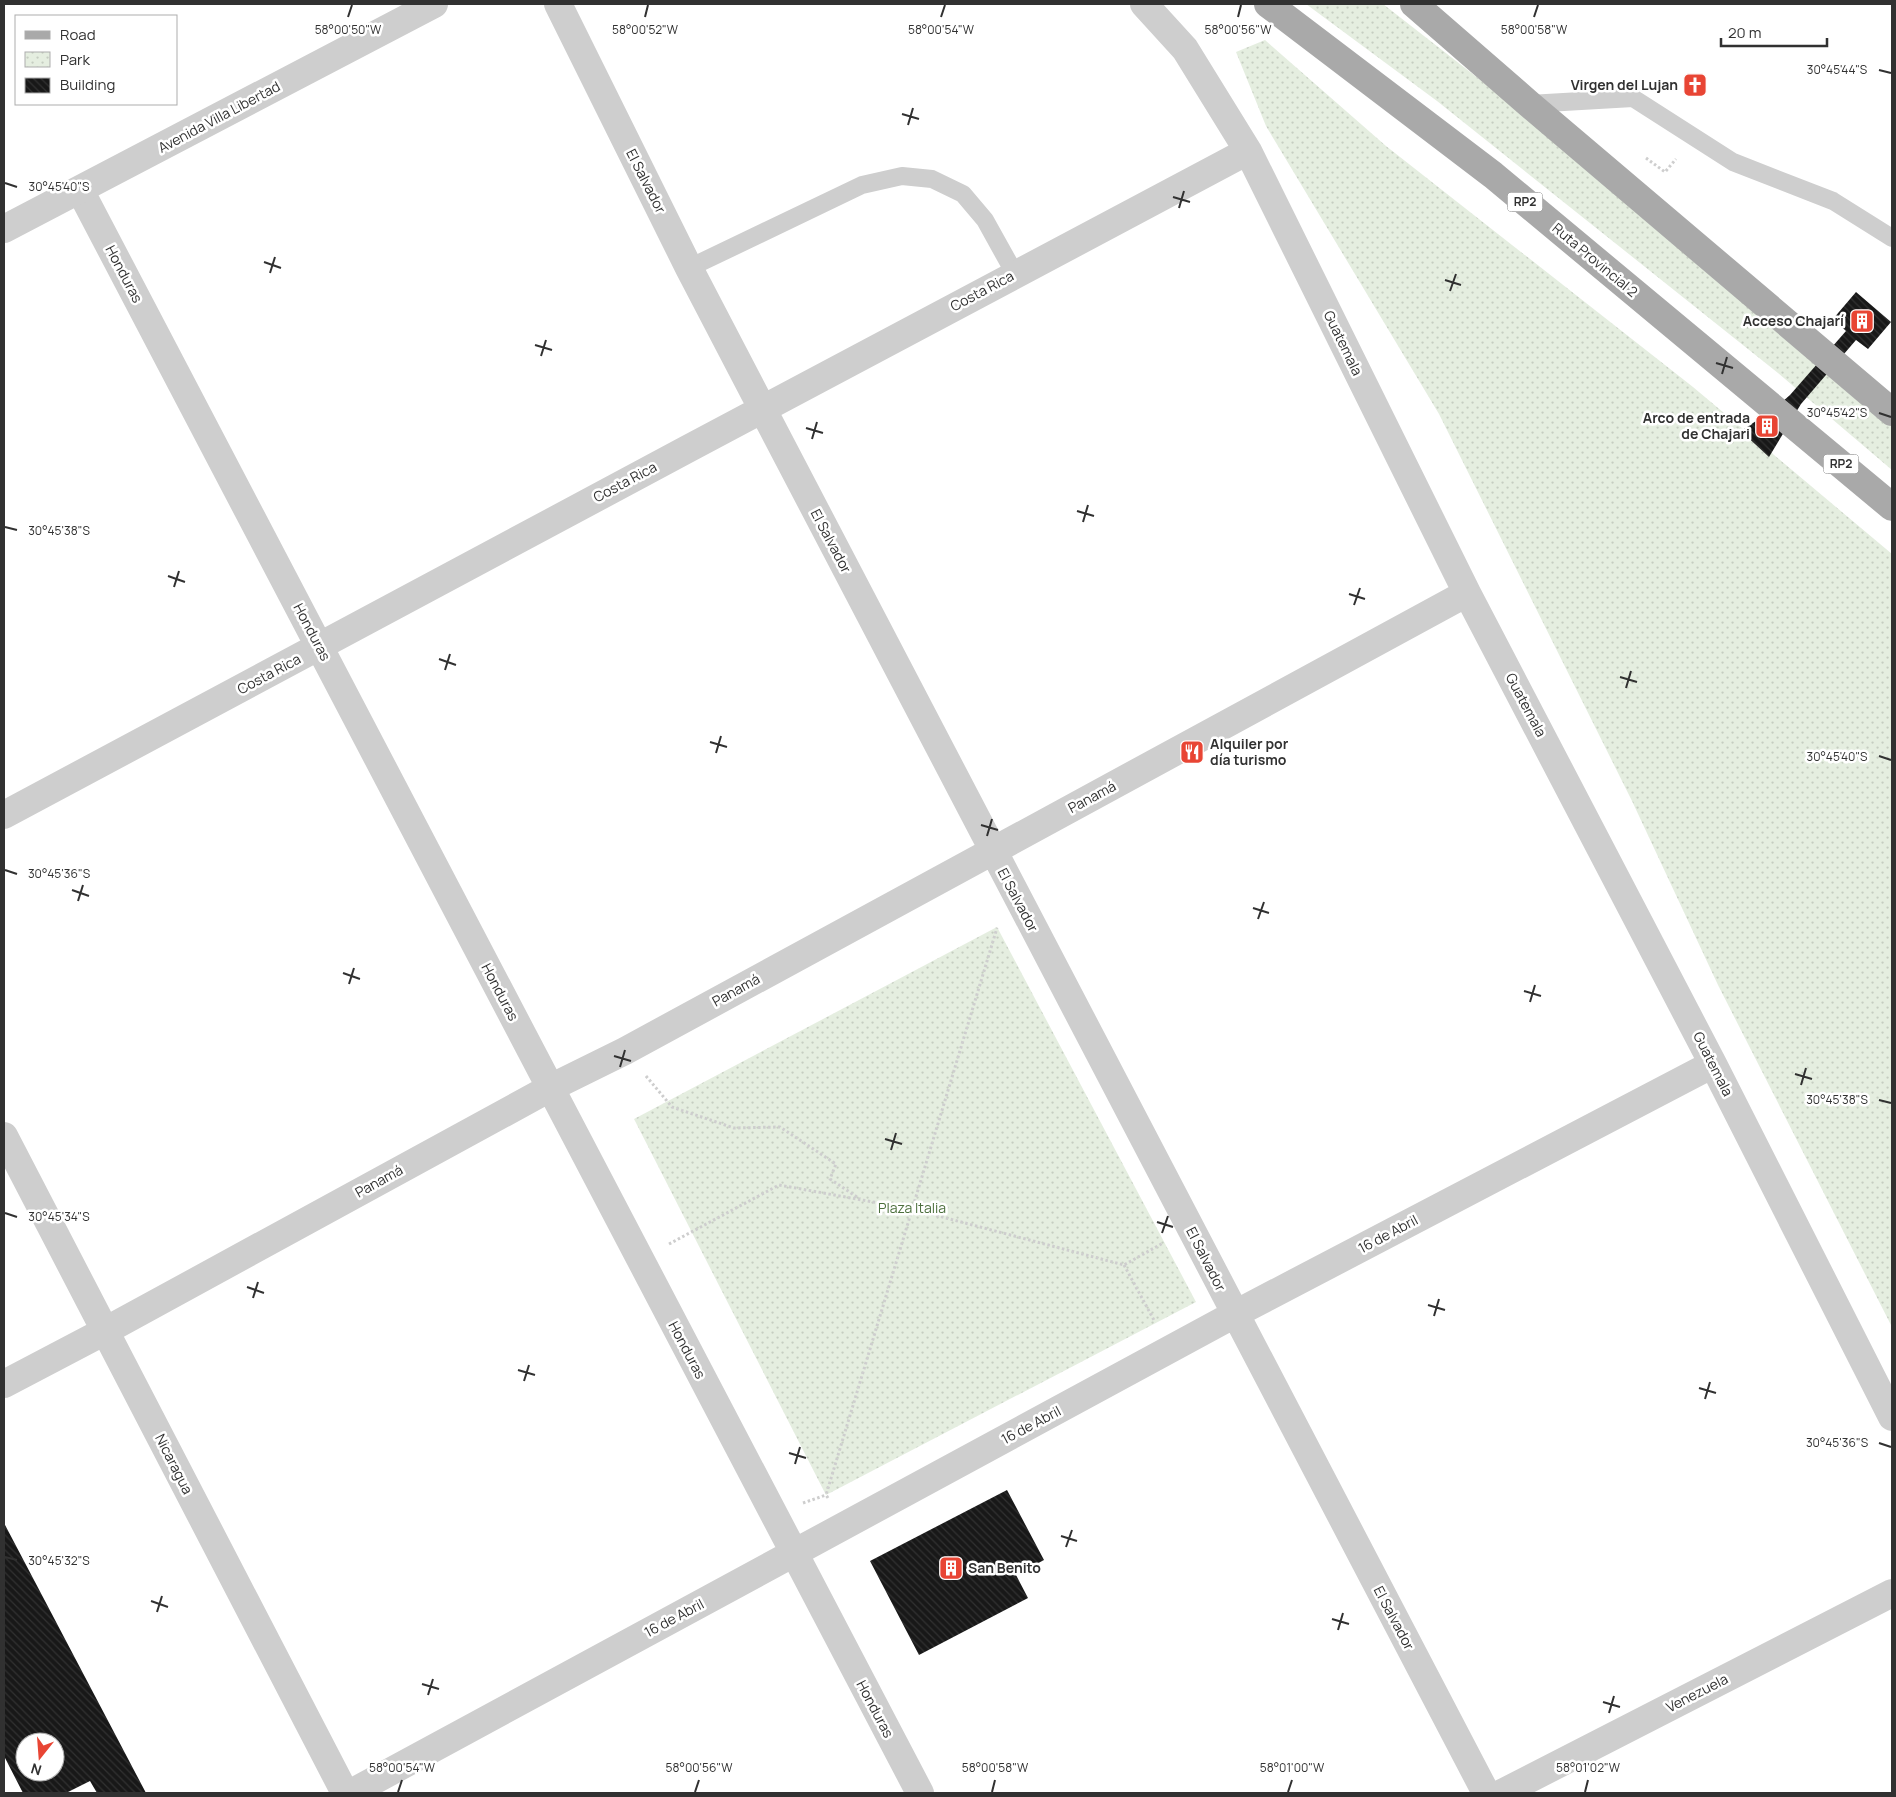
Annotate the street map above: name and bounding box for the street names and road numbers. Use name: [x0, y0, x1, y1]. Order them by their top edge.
street label: Avenida Villa Libertad: [154, 76, 283, 157]
street label: El Salvador: [622, 145, 671, 216]
road number: RP2: [1508, 192, 1542, 212]
street label: Ruta Provincial 2: [1549, 218, 1642, 301]
street label: Honduras: [101, 242, 148, 306]
street label: Costa Rica: [947, 266, 1017, 315]
street label: Guatemala: [1320, 307, 1367, 378]
road number: RP2: [1824, 454, 1858, 474]
street label: Costa Rica: [590, 457, 660, 506]
street label: El Salvador: [807, 505, 856, 576]
street label: Honduras: [289, 600, 336, 664]
street label: Costa Rica: [234, 649, 304, 698]
street label: Guatemala: [1502, 669, 1551, 740]
street label: Panamá: [1065, 776, 1119, 817]
street label: El Salvador: [994, 864, 1043, 935]
street label: Honduras: [477, 960, 524, 1024]
street label: Panamá: [709, 969, 763, 1010]
street label: Guatemala: [1689, 1028, 1738, 1099]
street label: Panamá: [352, 1160, 406, 1201]
street label: 16 de Abril: [1355, 1210, 1421, 1257]
street label: El Salvador: [1182, 1223, 1231, 1294]
street label: Honduras: [664, 1318, 711, 1382]
street label: 16 de Abril: [998, 1401, 1064, 1448]
street label: Nicaragua: [151, 1430, 198, 1497]
street label: El Salvador: [1370, 1582, 1419, 1653]
street label: 16 de Abril: [641, 1594, 707, 1641]
street label: Venezuela: [1663, 1669, 1731, 1716]
street label: Honduras: [852, 1677, 899, 1741]

